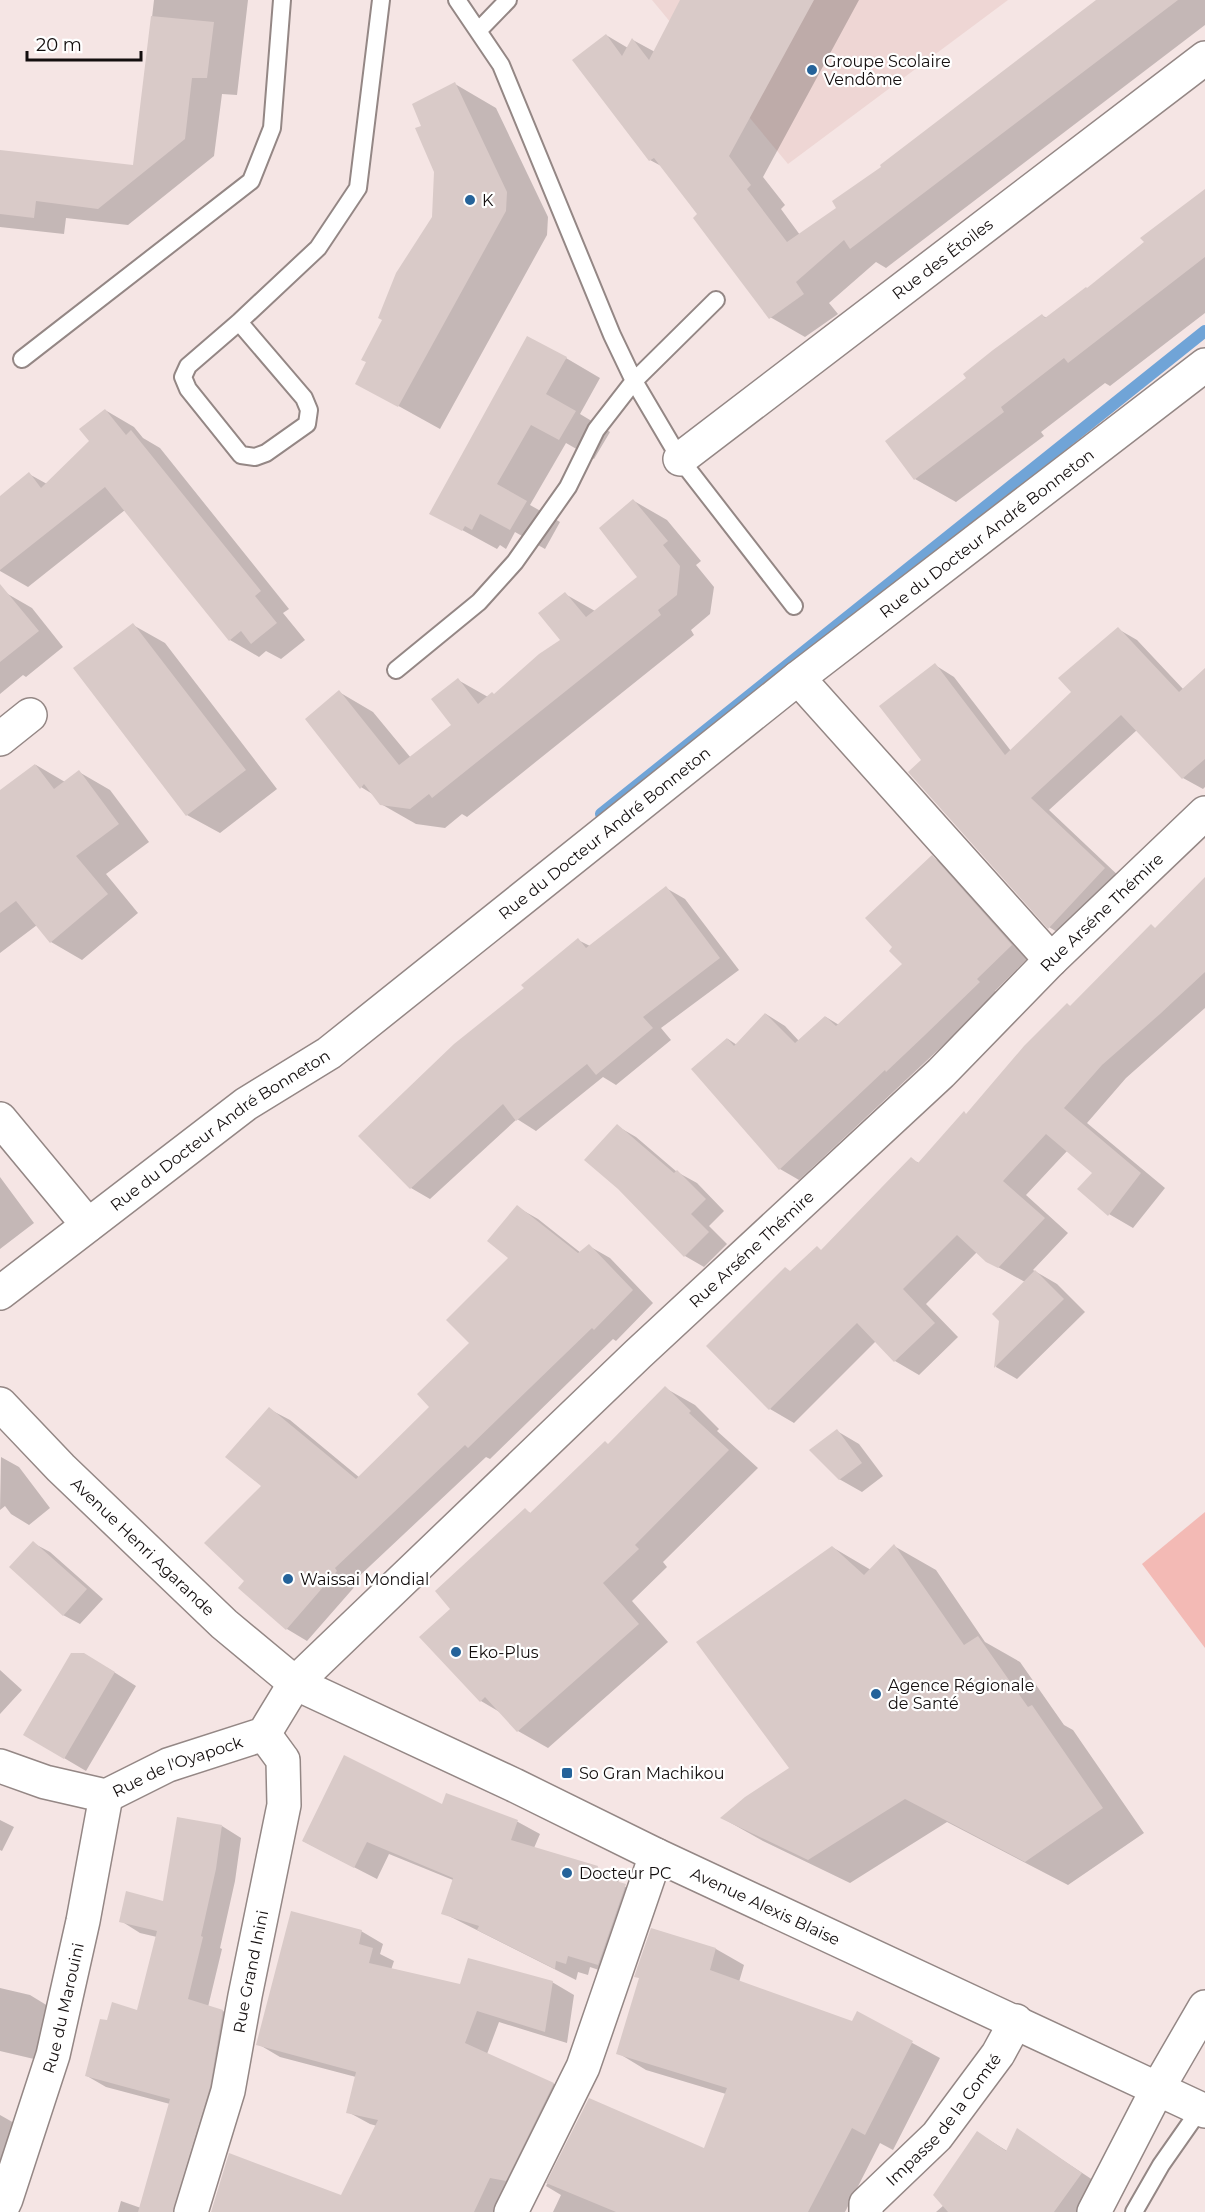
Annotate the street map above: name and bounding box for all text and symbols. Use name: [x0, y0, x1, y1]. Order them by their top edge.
scale bar: [27, 24, 141, 62]
text: 20 m: [36, 34, 82, 56]
place label: Groupe Scolaire Vendôme: [824, 52, 951, 89]
marker: Groupe Scolaire Vendôme: [805, 63, 819, 77]
place label: K: [482, 191, 494, 210]
marker: K: [463, 193, 477, 207]
street label: Rue des Étoiles: [888, 215, 997, 304]
street label: Rue du Docteur André Bonneton: [876, 445, 1098, 622]
street label: Rue du Docteur André Bonneton: [495, 743, 714, 924]
street label: Rue Arséne Thémire: [1036, 849, 1167, 976]
street label: Rue du Docteur André Bonneton: [107, 1046, 333, 1215]
street label: Rue Arséne Thémire: [685, 1187, 818, 1312]
street label: Avenue Henri Agarande: [67, 1474, 218, 1620]
place label: Waissai Mondial: [300, 1570, 429, 1589]
marker: Waissai Mondial: [281, 1572, 295, 1586]
place label: Eko-Plus: [468, 1643, 539, 1662]
marker: Eko-Plus: [449, 1645, 463, 1659]
place label: Agence Régionale de Santé: [888, 1676, 1034, 1713]
marker: Agence Régionale de Santé: [869, 1687, 883, 1701]
street label: Rue de l'Oyapock: [109, 1732, 245, 1801]
place label: So Gran Machikou: [579, 1764, 724, 1783]
marker: So Gran Machikou: [560, 1766, 574, 1780]
place label: Docteur PC: [579, 1864, 671, 1883]
street label: Avenue Alexis Blaise: [688, 1864, 843, 1949]
marker: Docteur PC: [560, 1866, 574, 1880]
street label: Rue Grand Inini: [230, 1909, 272, 2035]
street label: Rue du Marouini: [39, 1941, 88, 2076]
street label: Impasse de la Comté: [882, 2050, 1005, 2190]

